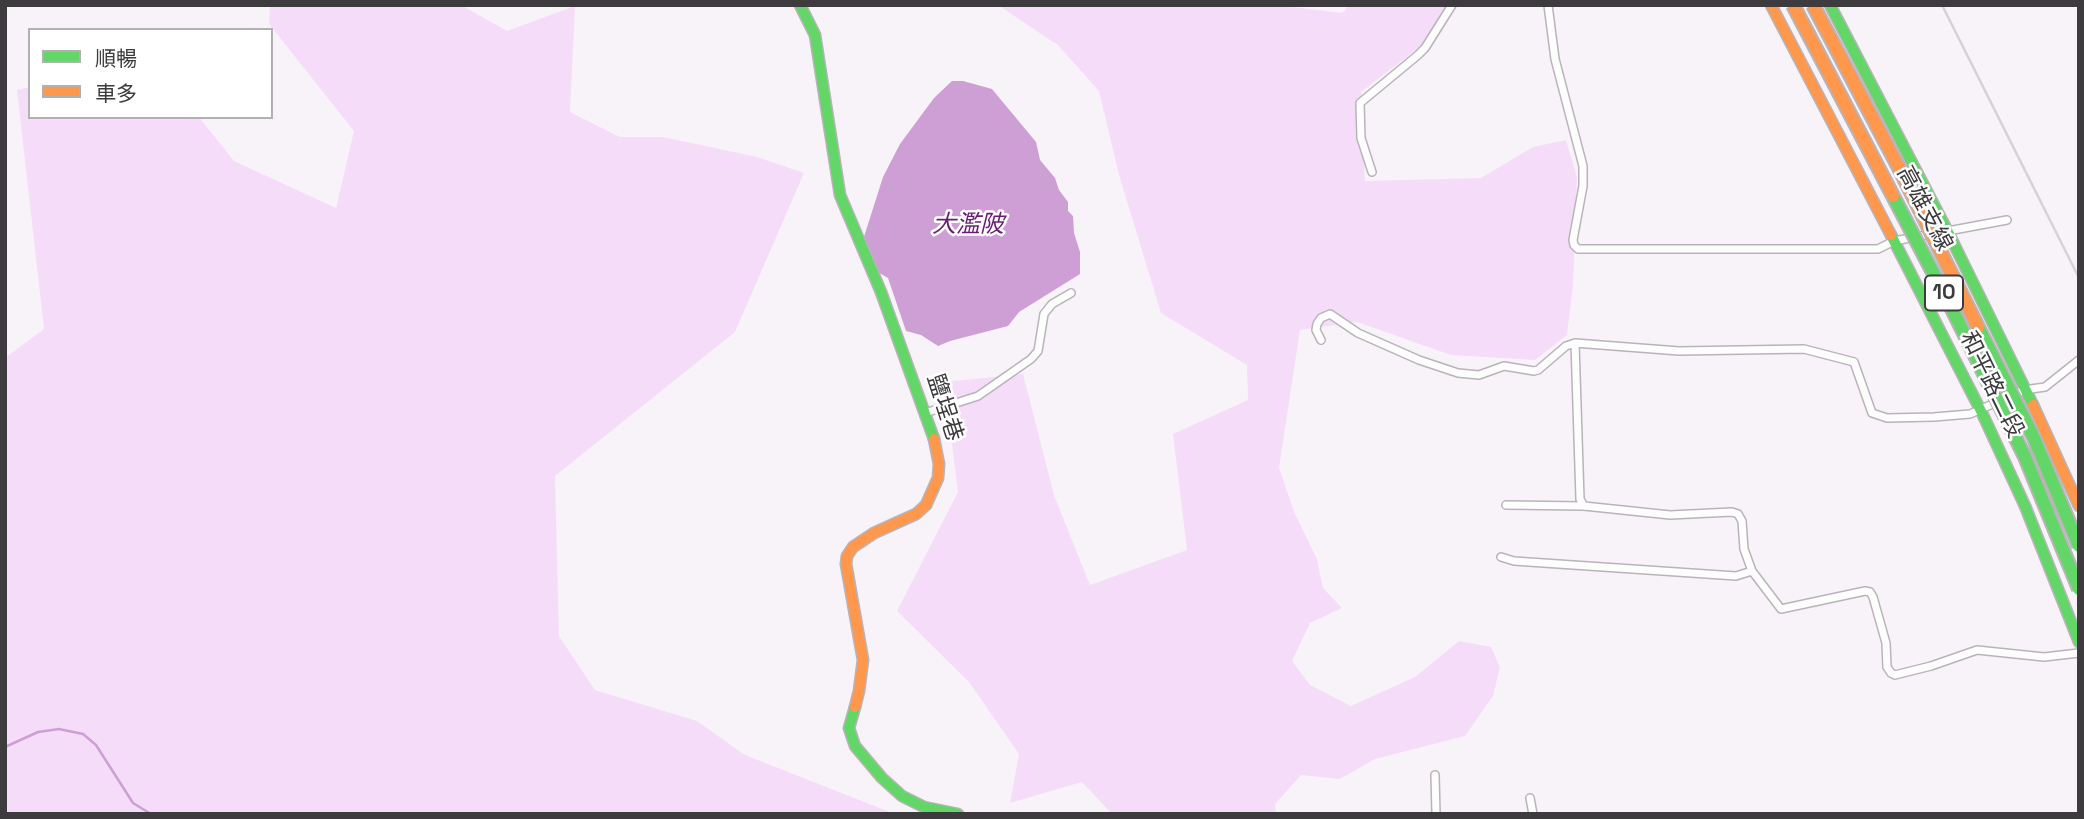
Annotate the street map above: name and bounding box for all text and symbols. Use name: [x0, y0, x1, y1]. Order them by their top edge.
legend: [28, 28, 273, 119]
text: 順暢: [95, 45, 137, 72]
text: 車多: [95, 80, 137, 107]
street label: 高雄支線: [1890, 162, 1958, 256]
water label: 大濫陂: [932, 211, 1004, 239]
road number: 10: [1925, 276, 1963, 310]
street label: 和平路二段: [1953, 327, 2029, 443]
street label: 鹽埕巷: [920, 371, 968, 445]

